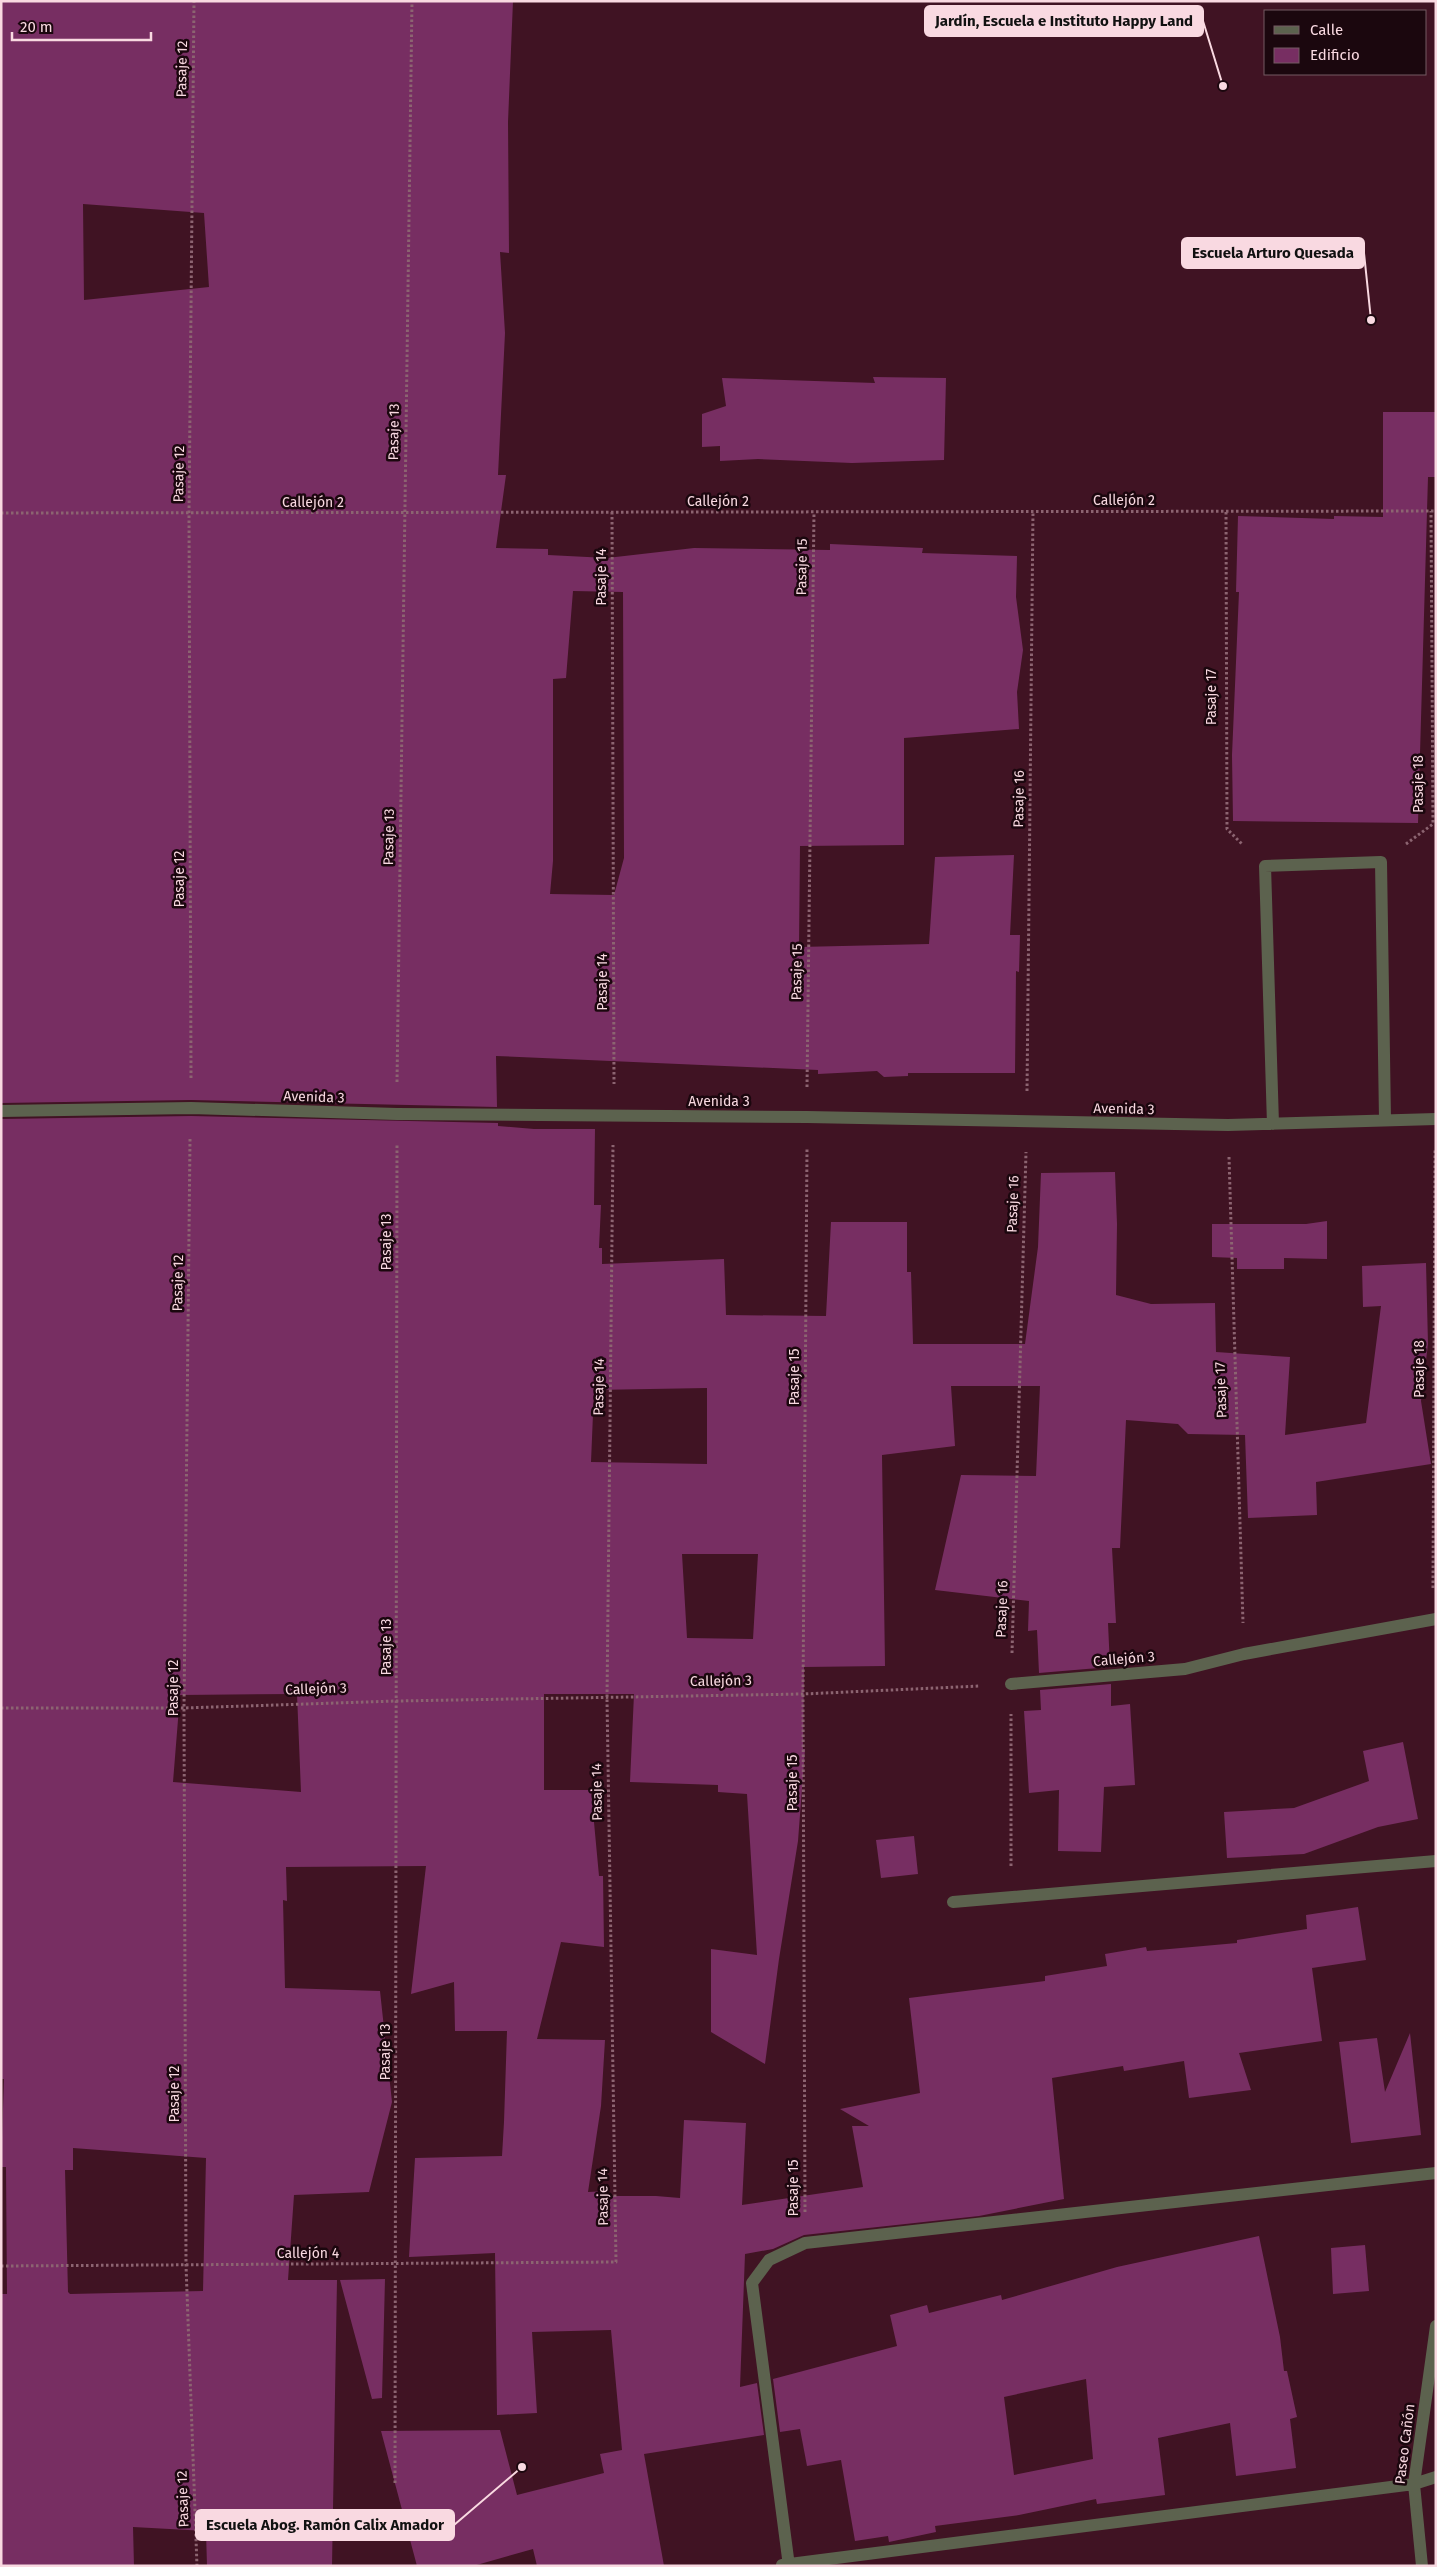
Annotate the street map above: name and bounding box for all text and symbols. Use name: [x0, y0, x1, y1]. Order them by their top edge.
callout: Jardín, Escuela e Instituto Happy Land: [925, 6, 1203, 36]
scale bar: [12, 10, 151, 42]
legend: [1264, 10, 1427, 75]
text: Jardín, Escuela e Instituto Happy Land: [934, 12, 1193, 30]
text: 20 m: [20, 18, 53, 36]
text: Calle: [1310, 21, 1343, 39]
street label: Pasaje 12: [173, 40, 191, 98]
text: Edificio: [1310, 46, 1360, 64]
callout: Escuela Arturo Quesada: [1182, 238, 1364, 268]
text: Escuela Arturo Quesada: [1192, 244, 1354, 262]
street label: Pasaje 13: [385, 403, 403, 461]
street label: Pasaje 12: [170, 445, 188, 503]
street label: Callejón 2: [1093, 492, 1155, 509]
street label: Callejón 2: [687, 493, 749, 510]
street label: Callejón 2: [282, 494, 344, 511]
street label: Pasaje 15: [793, 538, 811, 596]
street label: Pasaje 14: [593, 548, 610, 606]
street label: Pasaje 17: [1203, 669, 1220, 725]
street label: Pasaje 18: [1410, 755, 1427, 813]
street label: Pasaje 16: [1010, 770, 1028, 828]
street label: Pasaje 13: [380, 808, 398, 866]
street label: Pasaje 12: [171, 850, 188, 907]
street label: Pasaje 15: [788, 943, 806, 1001]
street label: Pasaje 14: [594, 953, 611, 1011]
street label: Avenida 3: [283, 1087, 345, 1107]
street label: Avenida 3: [688, 1093, 750, 1110]
street label: Avenida 3: [1093, 1100, 1155, 1118]
street label: Pasaje 16: [1004, 1175, 1022, 1233]
street label: Pasaje 13: [378, 1213, 395, 1271]
street label: Pasaje 12: [169, 1254, 187, 1312]
street label: Pasaje 18: [1411, 1340, 1428, 1398]
street label: Pasaje 15: [786, 1348, 803, 1406]
street label: Pasaje 14: [590, 1358, 608, 1416]
street label: Pasaje 17: [1212, 1362, 1230, 1418]
street label: Pasaje 16: [993, 1580, 1011, 1638]
street label: Pasaje 13: [378, 1618, 395, 1676]
street label: Callejón 3: [1092, 1648, 1156, 1670]
street label: Pasaje 12: [165, 1659, 182, 1716]
street label: Callejón 3: [690, 1672, 752, 1690]
street label: Callejón 3: [285, 1679, 347, 1699]
street label: Pasaje 15: [784, 1754, 801, 1812]
street label: Pasaje 14: [588, 1763, 606, 1821]
street label: Pasaje 13: [377, 2023, 394, 2081]
street label: Pasaje 12: [166, 2065, 183, 2122]
street label: Pasaje 15: [785, 2159, 802, 2217]
street label: Pasaje 14: [594, 2168, 612, 2226]
street label: Callejón 4: [277, 2245, 340, 2262]
street label: Paseo Cañón: [1392, 2403, 1418, 2485]
street label: Pasaje 12: [174, 2470, 192, 2528]
callout: Escuela Abog. Ramón Calix Amador: [196, 2510, 454, 2540]
text: Escuela Abog. Ramón Calix Amador: [206, 2516, 445, 2534]

